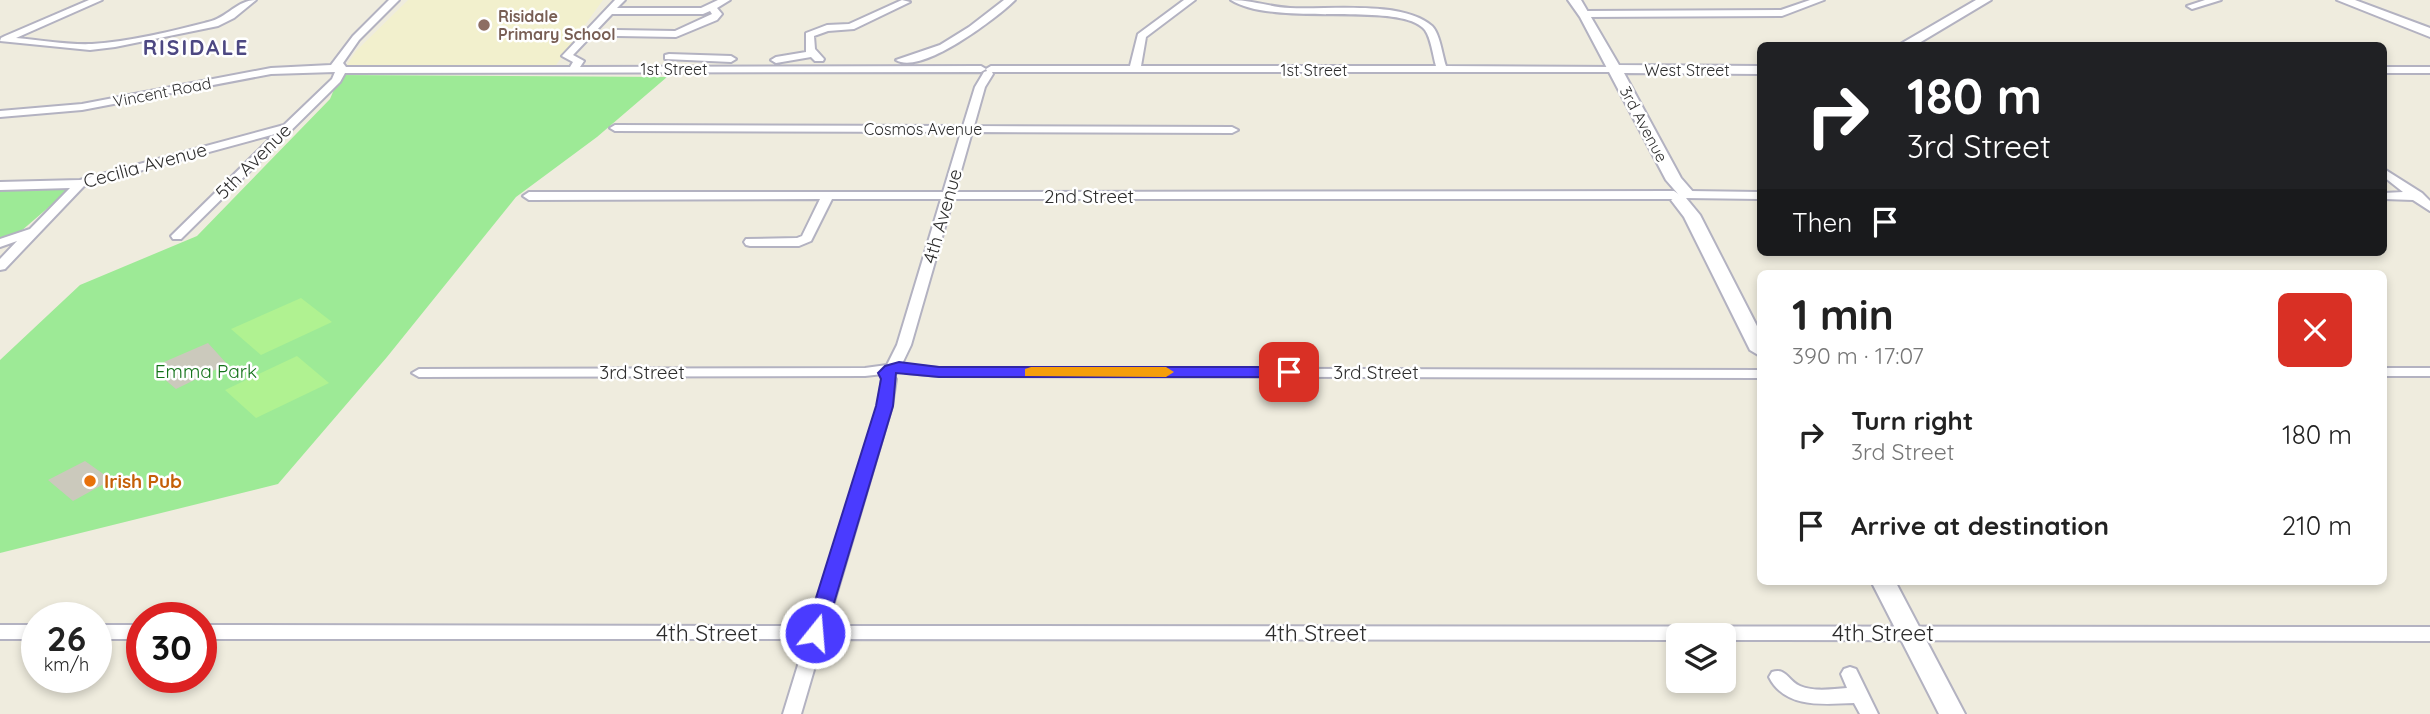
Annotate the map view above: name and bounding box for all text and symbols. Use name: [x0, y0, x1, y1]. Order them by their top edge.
place label: Risidale Primary School: [498, 6, 616, 44]
marker: Risidale Primary School: [476, 17, 492, 33]
district label: RISIDALE: [143, 34, 249, 60]
street label: 1st Street: [641, 59, 707, 79]
street label: 1st Street: [1281, 60, 1347, 80]
street label: West Street: [1644, 60, 1730, 80]
text: 180 m: [1907, 65, 2042, 126]
icon: right: [1792, 70, 1883, 161]
street label: Vincent Road: [111, 73, 213, 111]
street label: 3rd Avenue: [1616, 83, 1672, 165]
street label: 5th Avenue: [210, 118, 296, 204]
street label: Cosmos Avenue: [864, 119, 982, 139]
text: 3rd Street: [1907, 126, 2051, 166]
street label: Cecilia Avenue: [80, 137, 210, 193]
street label: 4th Avenue: [917, 166, 967, 266]
street label: 2nd Street: [1044, 184, 1134, 208]
icon: arrive: [1866, 203, 1904, 241]
text: Then: [1792, 206, 1852, 239]
text: 1 min: [1792, 288, 1894, 341]
button: close: [2278, 293, 2352, 367]
text: 390 m · 17:07: [1792, 341, 1924, 370]
pin: [1259, 342, 1319, 402]
icon: arrive: [1270, 353, 1308, 391]
park label: Emma Park: [155, 359, 257, 383]
street label: 3rd Street: [599, 360, 685, 384]
street label: 3rd Street: [1333, 360, 1419, 384]
text: Turn right: [1851, 404, 1973, 437]
icon: right: [1792, 416, 1830, 454]
text: 180 m: [2282, 418, 2352, 451]
text: 3rd Street: [1851, 437, 1954, 466]
place label: Irish Pub: [104, 469, 182, 493]
marker: Irish Pub: [82, 473, 98, 489]
icon: arrive: [1792, 507, 1830, 545]
text: Arrive at destination: [1851, 509, 2109, 542]
text: 210 m: [2282, 509, 2352, 542]
position arrow: [778, 596, 852, 670]
speed limit sign: 30: [126, 602, 217, 693]
text: 26: [47, 616, 86, 660]
street label: 4th Street: [656, 618, 758, 647]
street label: 4th Street: [1265, 618, 1367, 647]
street label: 4th Street: [1832, 618, 1934, 647]
map controls: [1666, 623, 1736, 693]
button: layers: [1666, 623, 1736, 693]
text: km/h: [44, 653, 89, 676]

